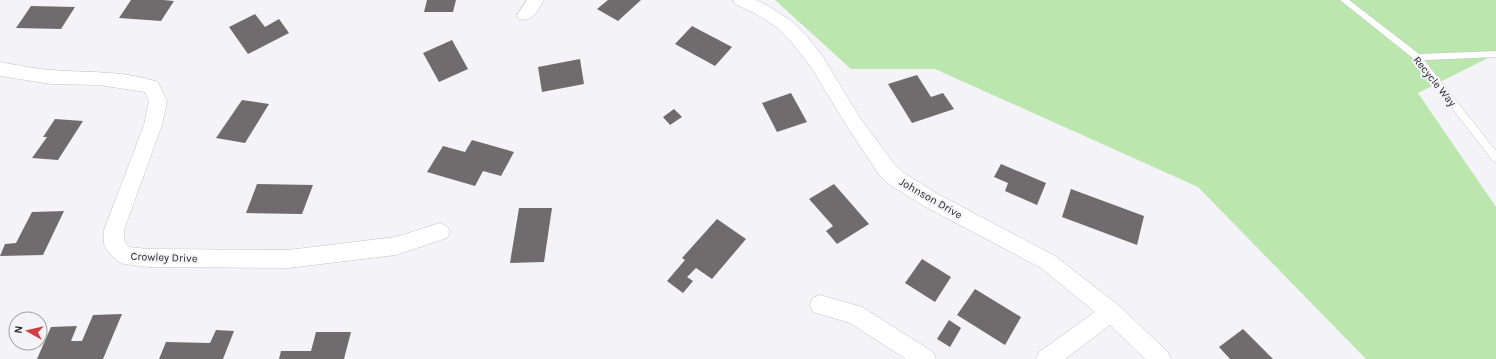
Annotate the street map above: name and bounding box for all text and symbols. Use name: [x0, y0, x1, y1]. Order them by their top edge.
street label: Recycle Way: [1410, 54, 1459, 109]
street label: Johnson Drive: [897, 175, 965, 222]
street label: Crowley Drive: [130, 250, 198, 265]
north arrow: [8, 311, 48, 351]
text: N: [12, 325, 26, 334]

